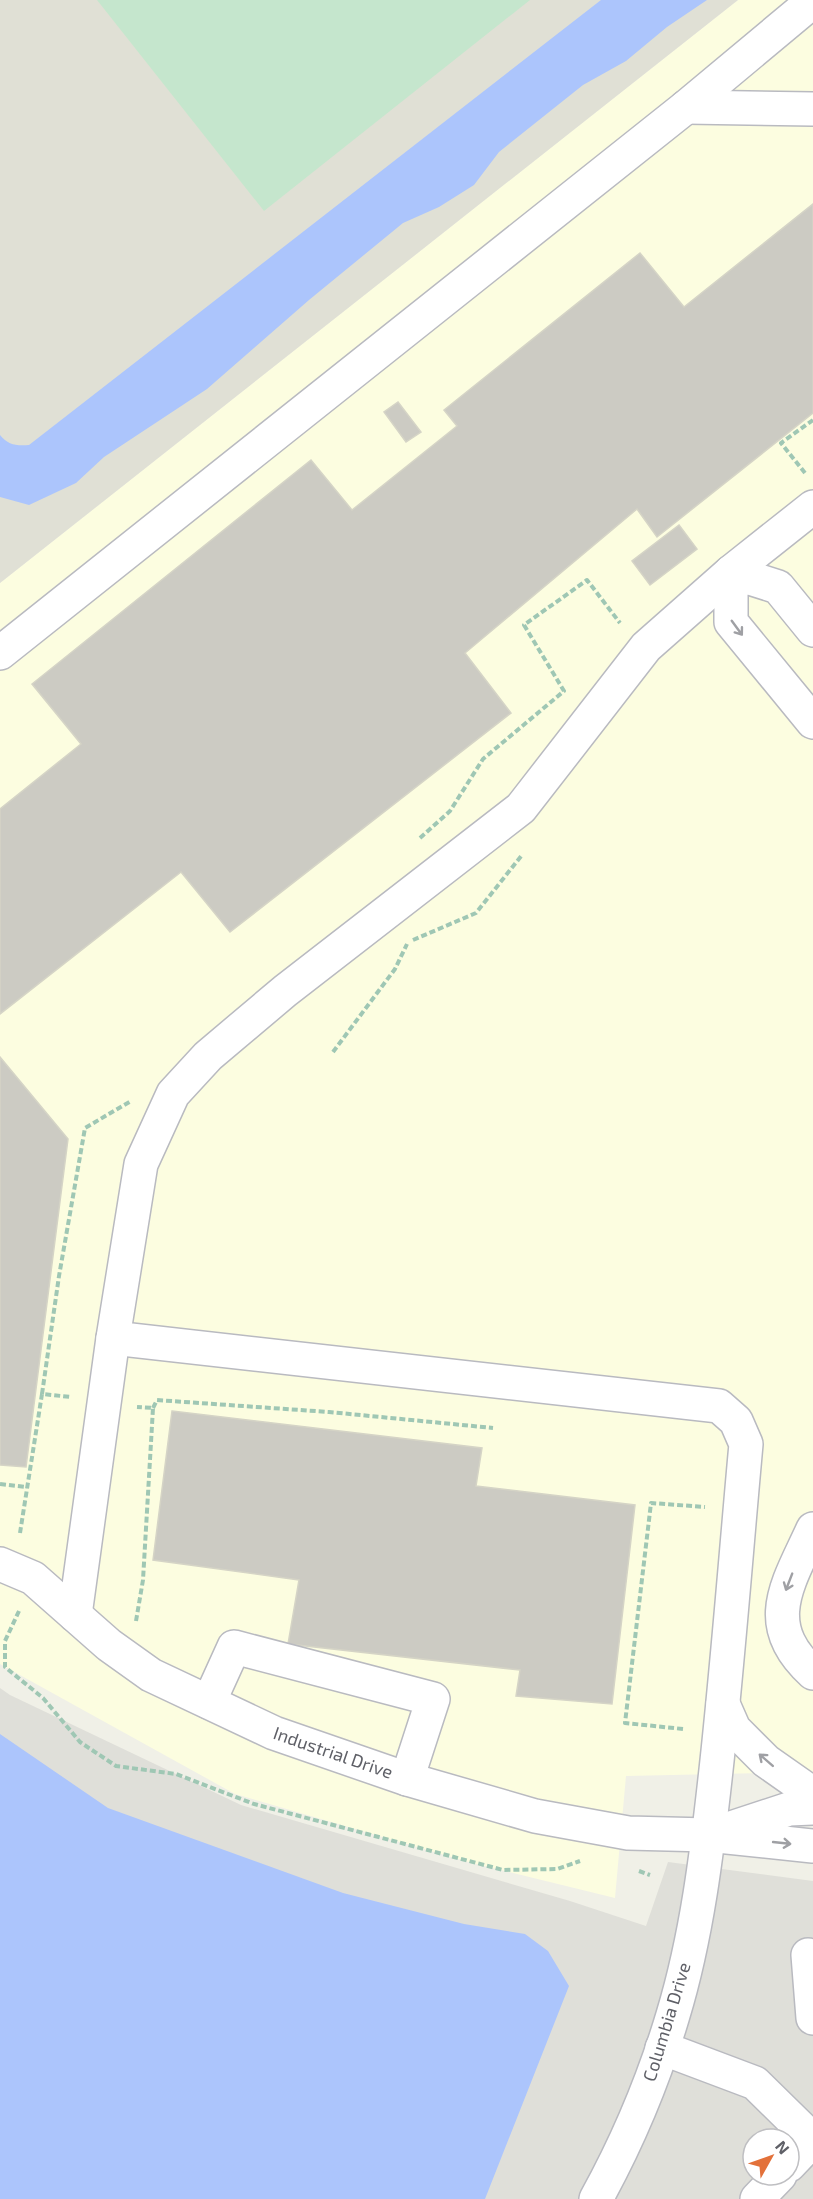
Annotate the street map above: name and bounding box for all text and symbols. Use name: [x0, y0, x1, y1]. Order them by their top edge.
one-way arrow: [731, 620, 743, 636]
one-way arrow: [783, 1573, 794, 1591]
street label: Industrial Drive: [271, 1721, 396, 1783]
one-way arrow: [759, 1753, 774, 1767]
one-way arrow: [771, 1838, 791, 1849]
street label: Columbia Drive: [638, 1960, 695, 2084]
north arrow: [741, 2127, 801, 2187]
text: N: [772, 2137, 794, 2158]

